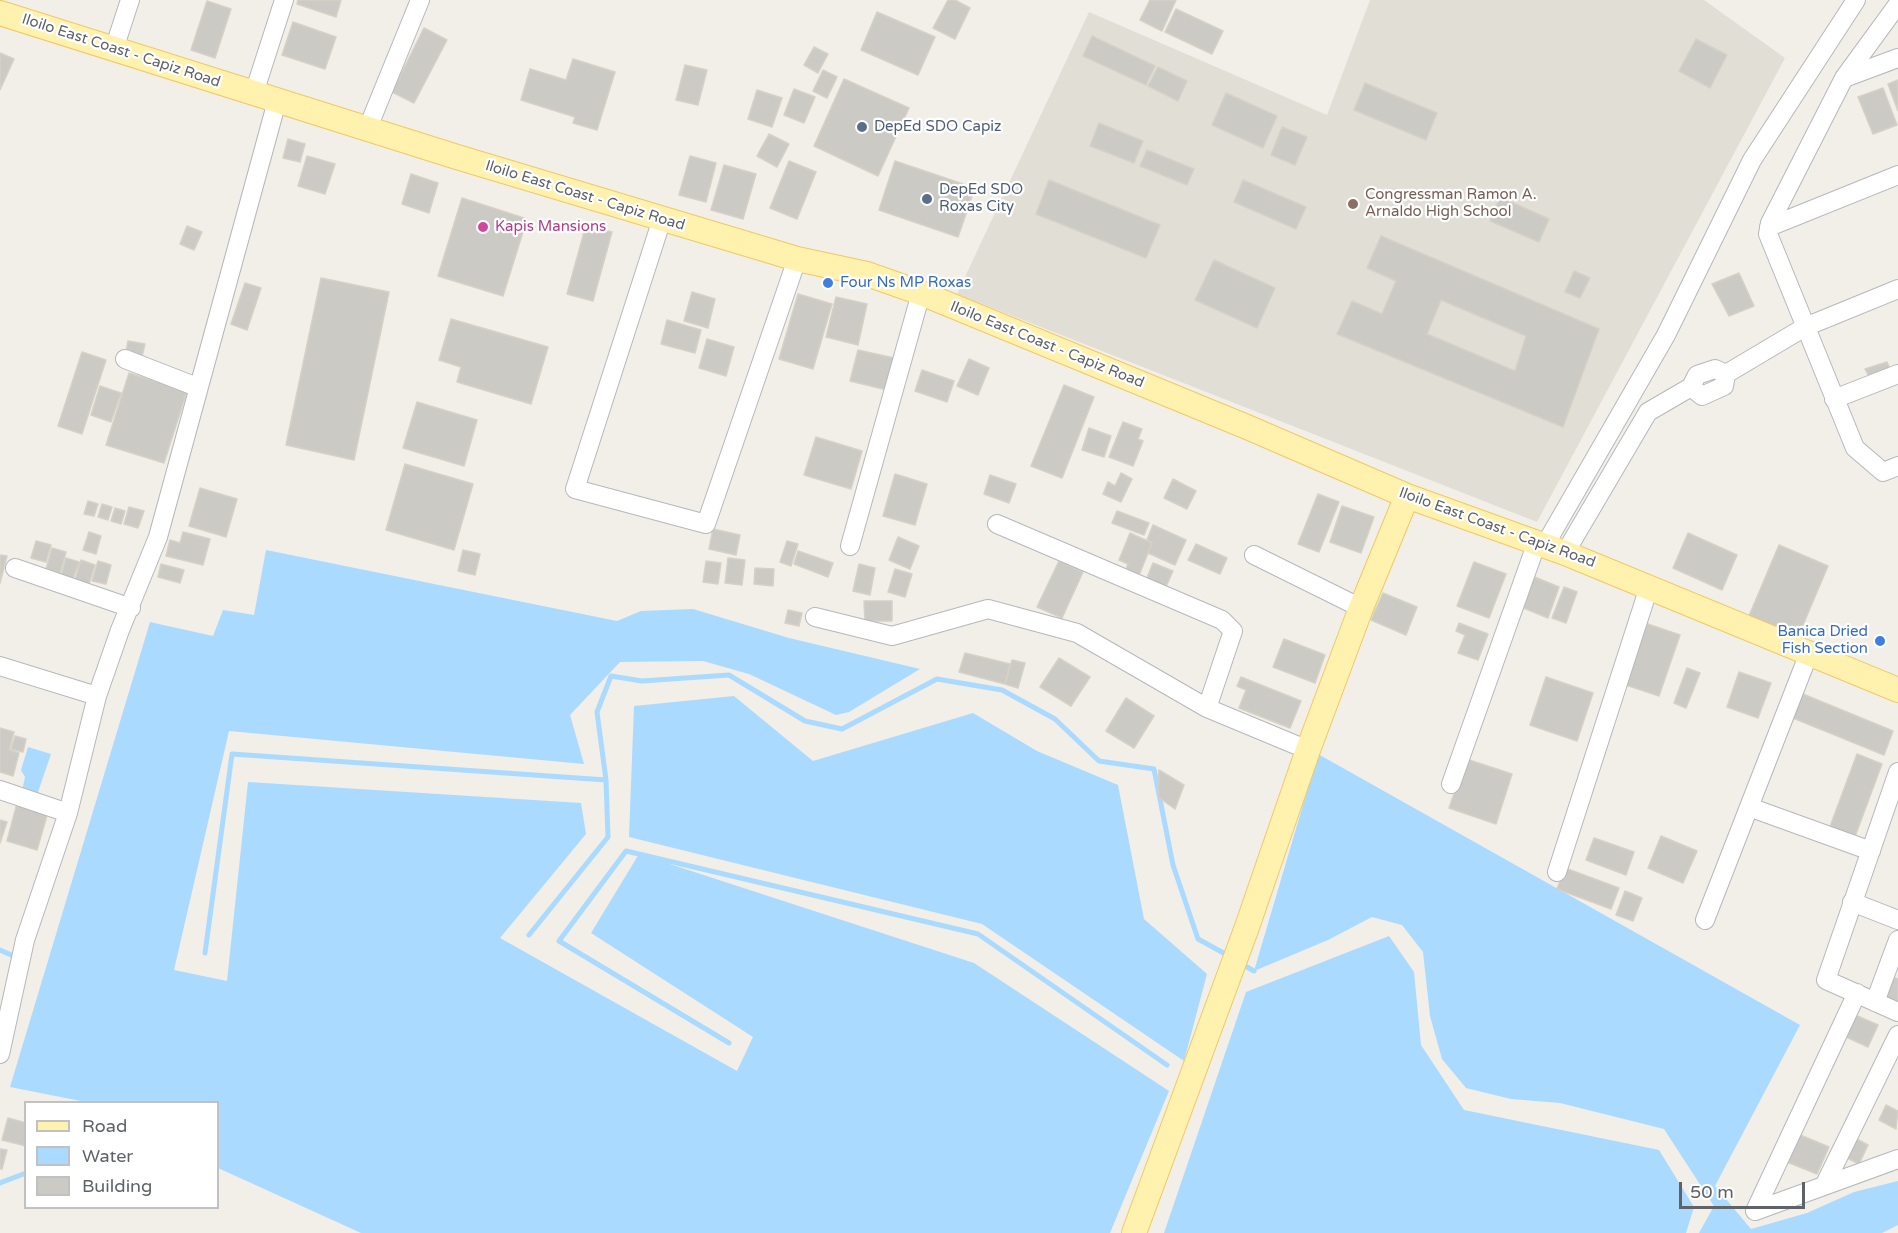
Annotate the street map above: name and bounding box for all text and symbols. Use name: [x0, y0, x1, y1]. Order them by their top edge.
street label: Iloilo East Coast - Capiz Road: [19, 10, 223, 92]
place label: DepEd SDO Capiz: [874, 118, 1002, 136]
marker: DepEd SDO Capiz: [855, 120, 869, 134]
street label: Iloilo East Coast - Capiz Road: [483, 157, 687, 235]
place label: DepEd SDO Roxas City: [939, 181, 1023, 216]
place label: Congressman Ramon A. Arnaldo High School: [1365, 186, 1537, 221]
marker: DepEd SDO Roxas City: [920, 192, 934, 206]
marker: Congressman Ramon A. Arnaldo High School: [1346, 197, 1360, 211]
place label: Kapis Mansions: [495, 218, 606, 236]
marker: Kapis Mansions: [476, 220, 490, 234]
place label: Four Ns MP Roxas: [840, 274, 971, 292]
marker: Four Ns MP Roxas: [821, 276, 835, 290]
street label: Iloilo East Coast - Capiz Road: [947, 298, 1147, 392]
street label: Iloilo East Coast - Capiz Road: [1396, 484, 1598, 572]
place label: Banica Dried Fish Section: [1777, 623, 1868, 658]
marker: Banica Dried Fish Section: [1873, 634, 1887, 648]
legend: [24, 1101, 219, 1209]
text: Road: [82, 1115, 127, 1137]
text: Water: [82, 1145, 133, 1167]
scale bar: [1682, 1170, 1808, 1208]
text: Building: [82, 1175, 152, 1197]
text: 50 m: [1690, 1181, 1734, 1203]

